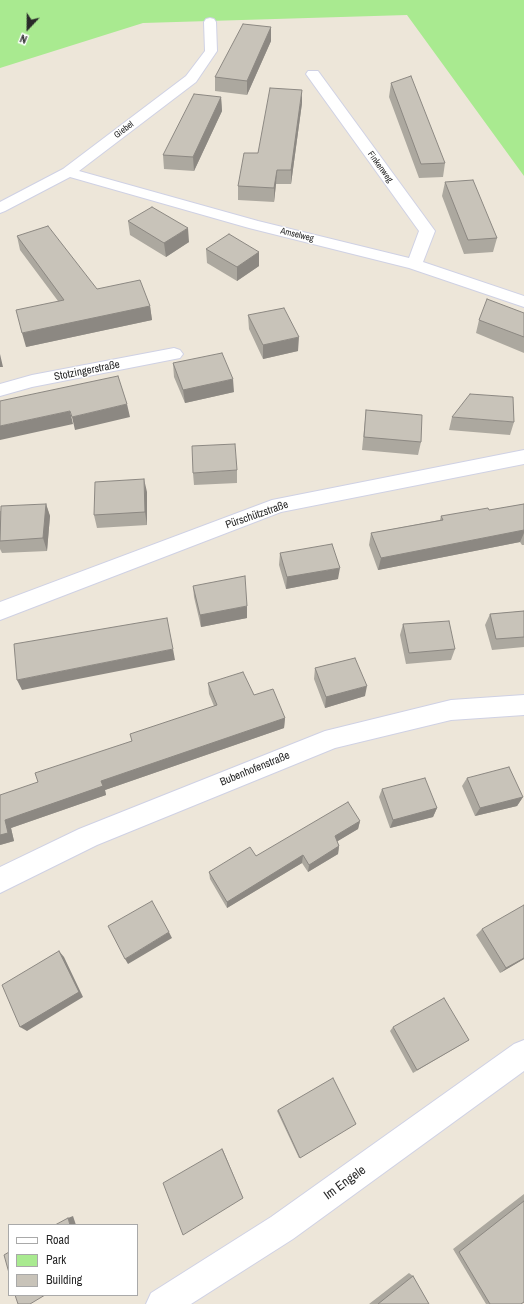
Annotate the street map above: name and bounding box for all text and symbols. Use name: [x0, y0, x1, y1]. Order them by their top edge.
north arrow: [8, 8, 48, 48]
text: N: [18, 31, 29, 47]
street label: Giebel: [112, 119, 136, 141]
street label: Finkenweg: [365, 149, 395, 185]
street label: Amselweg: [279, 226, 315, 244]
street label: Stotzingerstraße: [53, 358, 121, 384]
street label: Pürschützstraße: [224, 498, 290, 532]
street label: Bubenhofenstraße: [218, 749, 292, 789]
street label: Im Engele: [321, 1163, 369, 1203]
legend: [8, 1224, 138, 1296]
text: Road: [46, 1232, 70, 1248]
text: Park: [46, 1252, 66, 1268]
text: Building: [46, 1272, 82, 1288]

